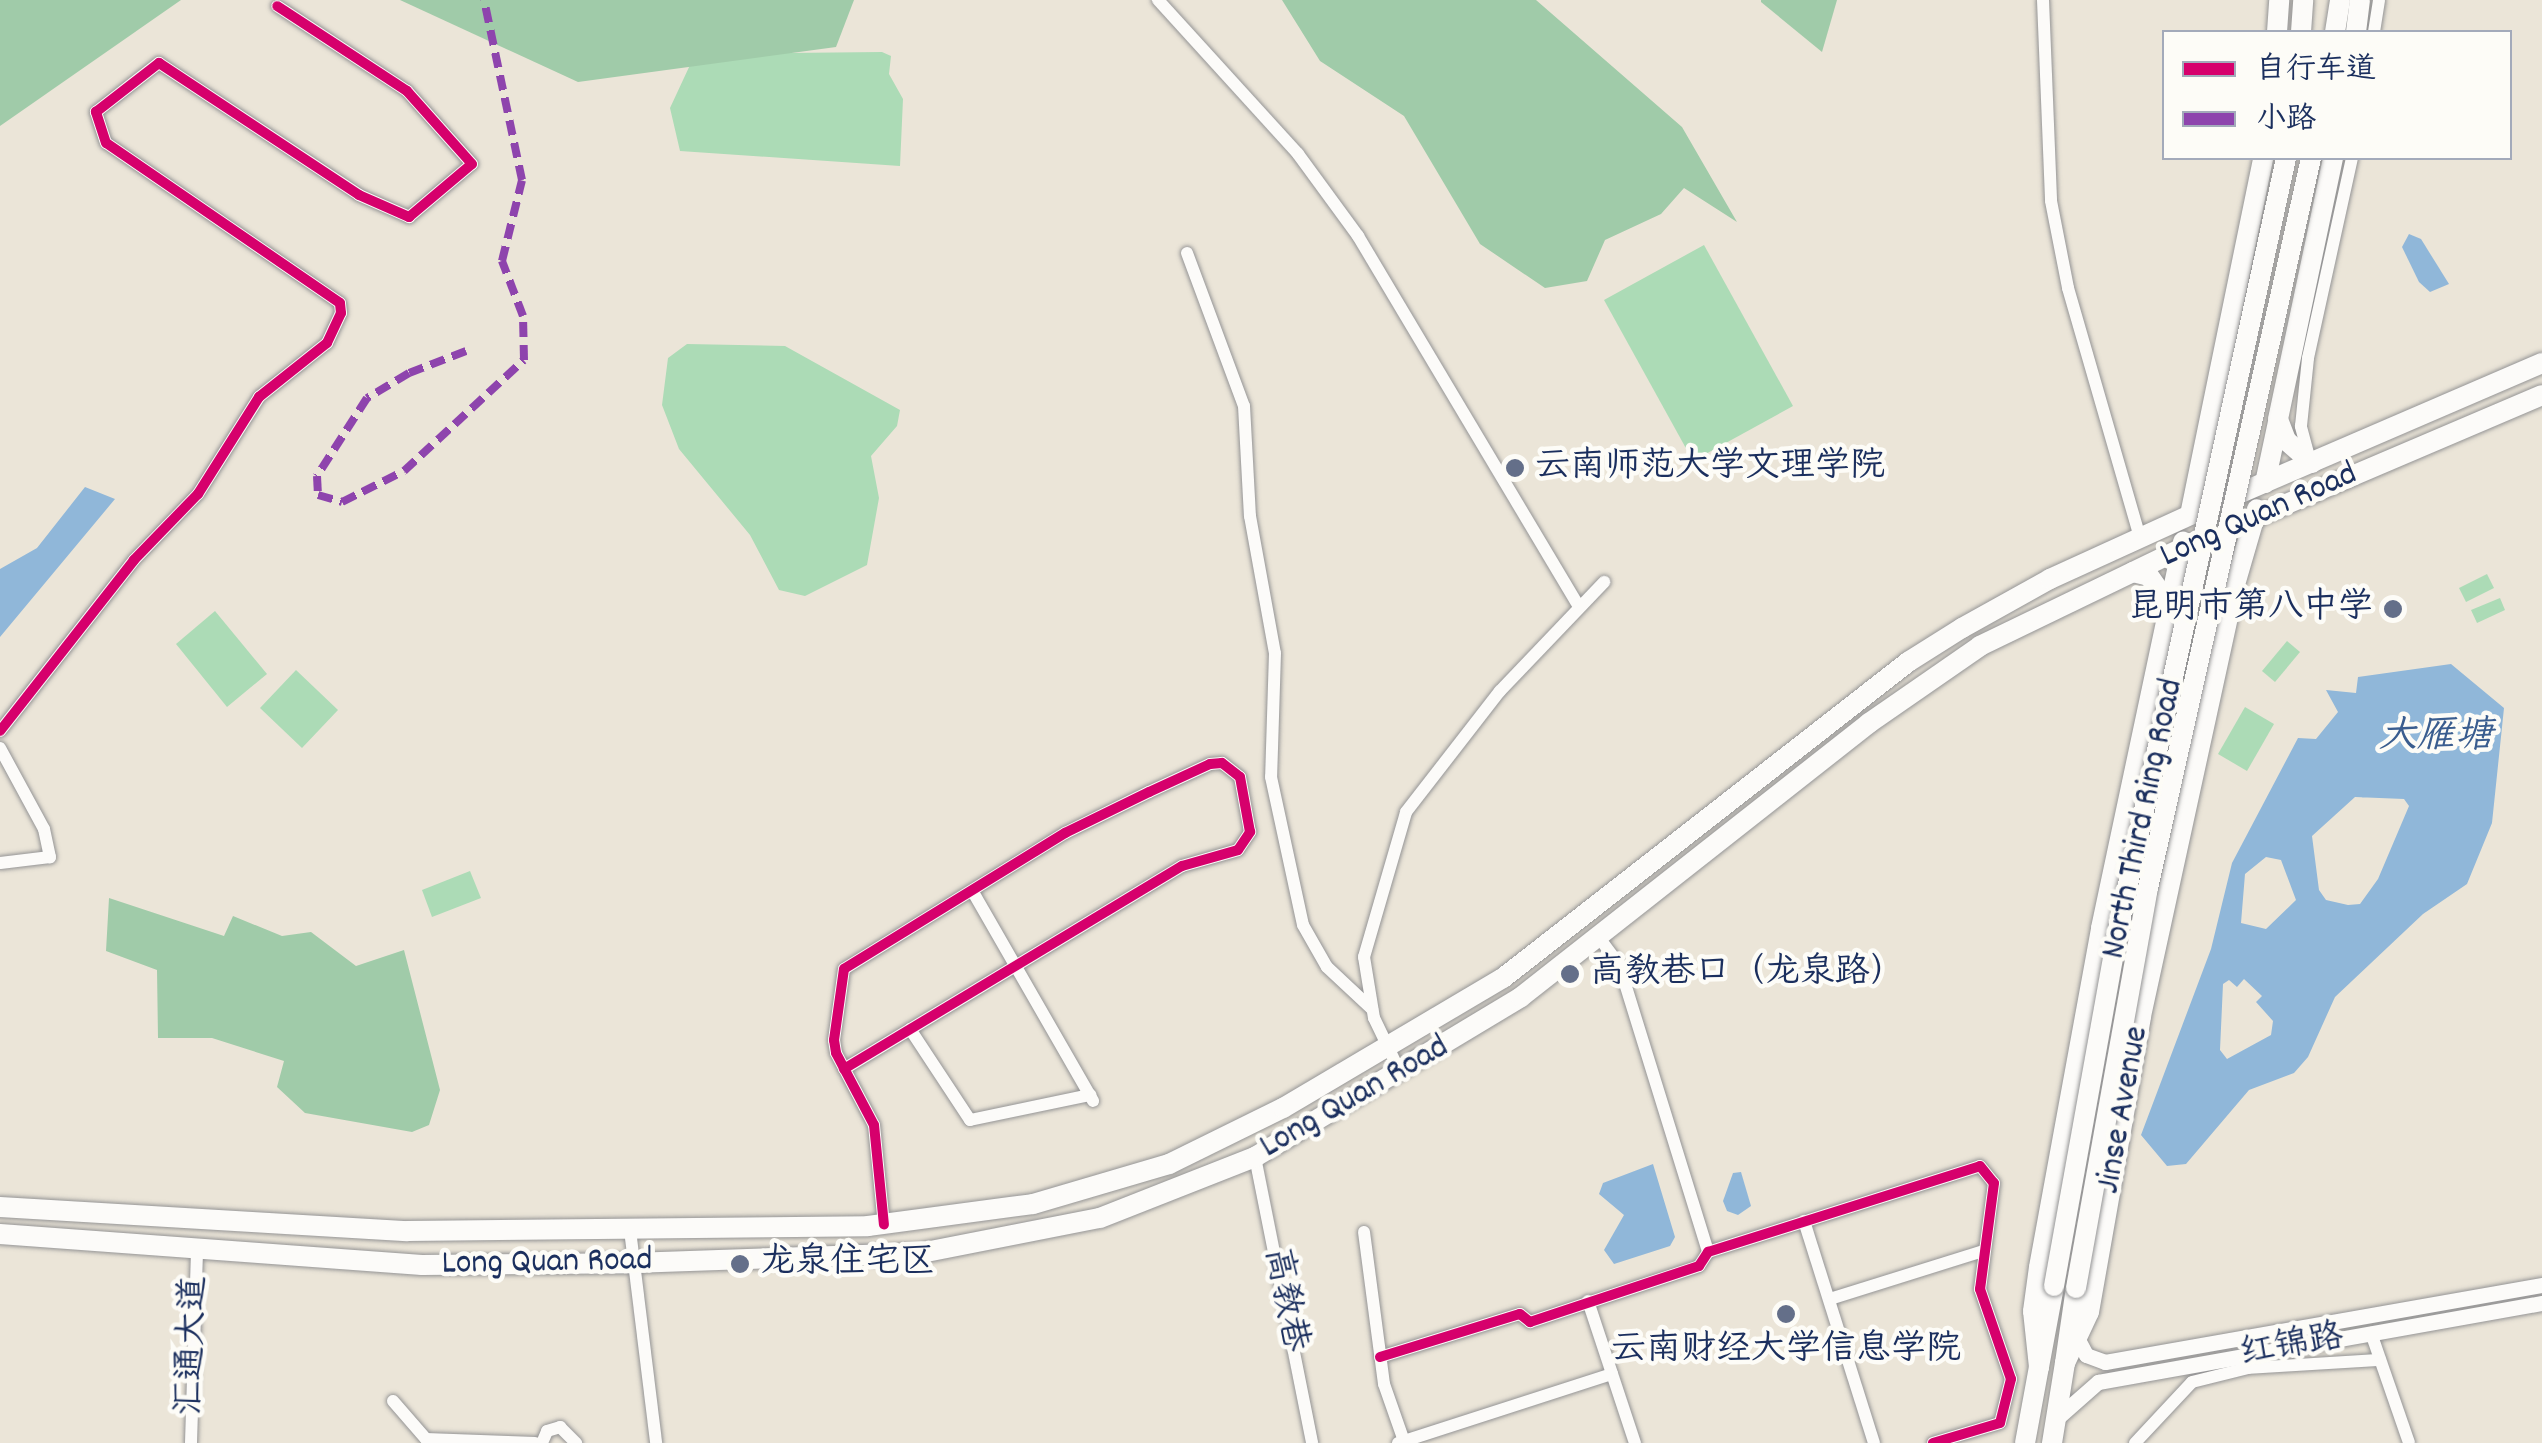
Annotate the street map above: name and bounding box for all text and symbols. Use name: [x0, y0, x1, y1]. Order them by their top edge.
legend: [2162, 30, 2512, 160]
text: 自行车道: [2256, 50, 2376, 93]
text: 小路: [2256, 100, 2316, 143]
place label: 云南师范大学文理学院: [1535, 447, 1885, 489]
street label: Long Quan Road: [2154, 454, 2364, 578]
marker: 云南师范大学文理学院: [1504, 457, 1526, 479]
place label: 昆明市第八中学: [2128, 588, 2373, 630]
marker: 昆明市第八中学: [2382, 598, 2404, 620]
street label: North Third Ring Road: [2094, 675, 2194, 963]
water label: 大雁塘: [2379, 716, 2493, 762]
place label: 高教巷口（龙泉路）: [1590, 953, 1905, 995]
marker: 高教巷口（龙泉路）: [1559, 963, 1581, 985]
street label: Jinse Avenue: [2089, 1023, 2159, 1197]
street label: Long Quan Road: [1253, 1027, 1457, 1169]
street label: Long Quan Road: [441, 1240, 653, 1286]
place label: 龙泉住宅区: [760, 1243, 935, 1285]
street label: 高教巷: [1253, 1244, 1315, 1356]
marker: 龙泉住宅区: [729, 1253, 751, 1275]
street label: 汇通大道: [171, 1275, 217, 1417]
marker: 云南财经大学信息学院: [1775, 1303, 1797, 1325]
street label: 红锦路: [2237, 1317, 2347, 1377]
place label: 云南财经大学信息学院: [1611, 1330, 1961, 1372]

